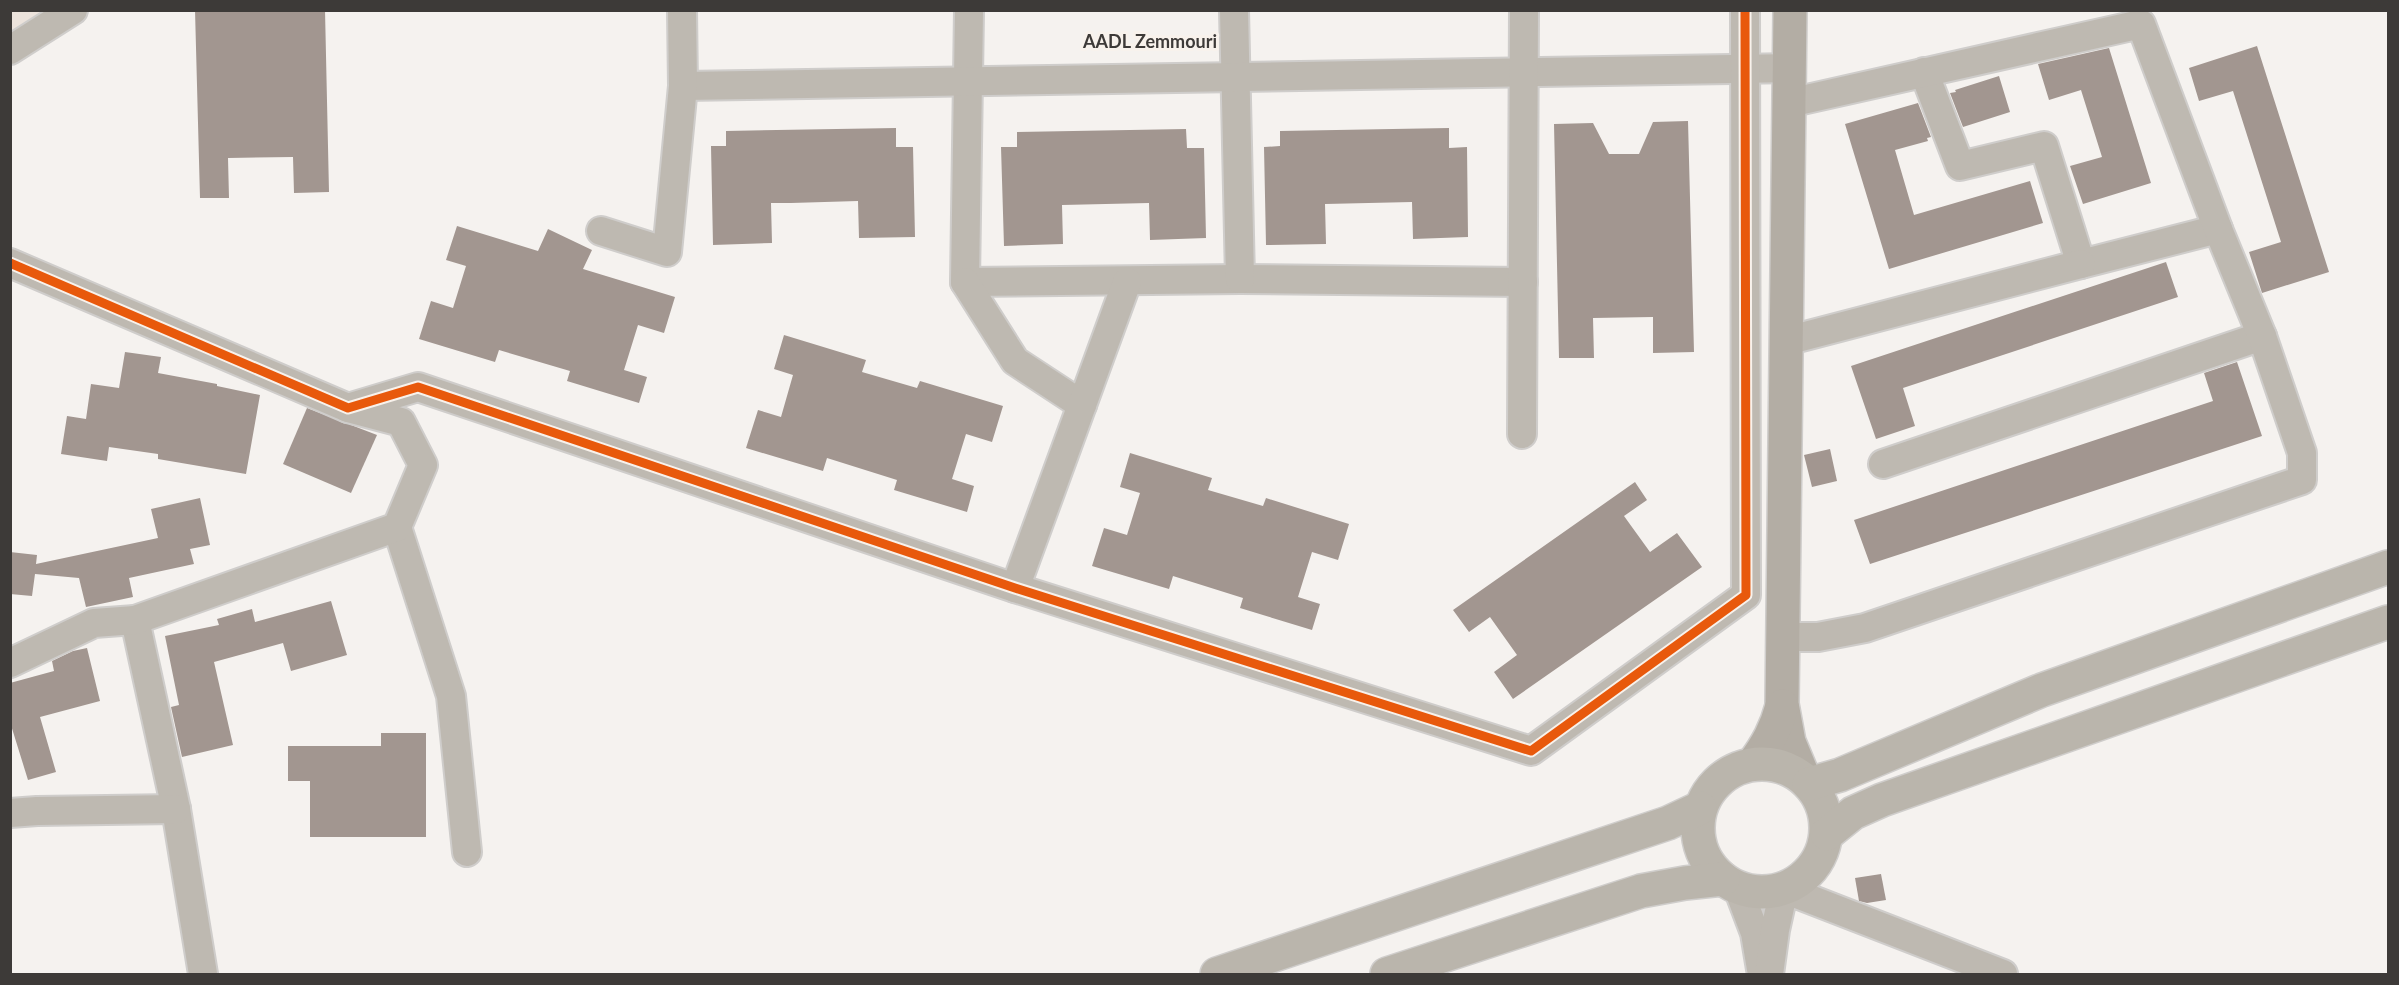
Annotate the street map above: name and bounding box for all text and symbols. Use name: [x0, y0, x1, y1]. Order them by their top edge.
district label: AADL Zemmouri: [1082, 30, 1217, 52]

